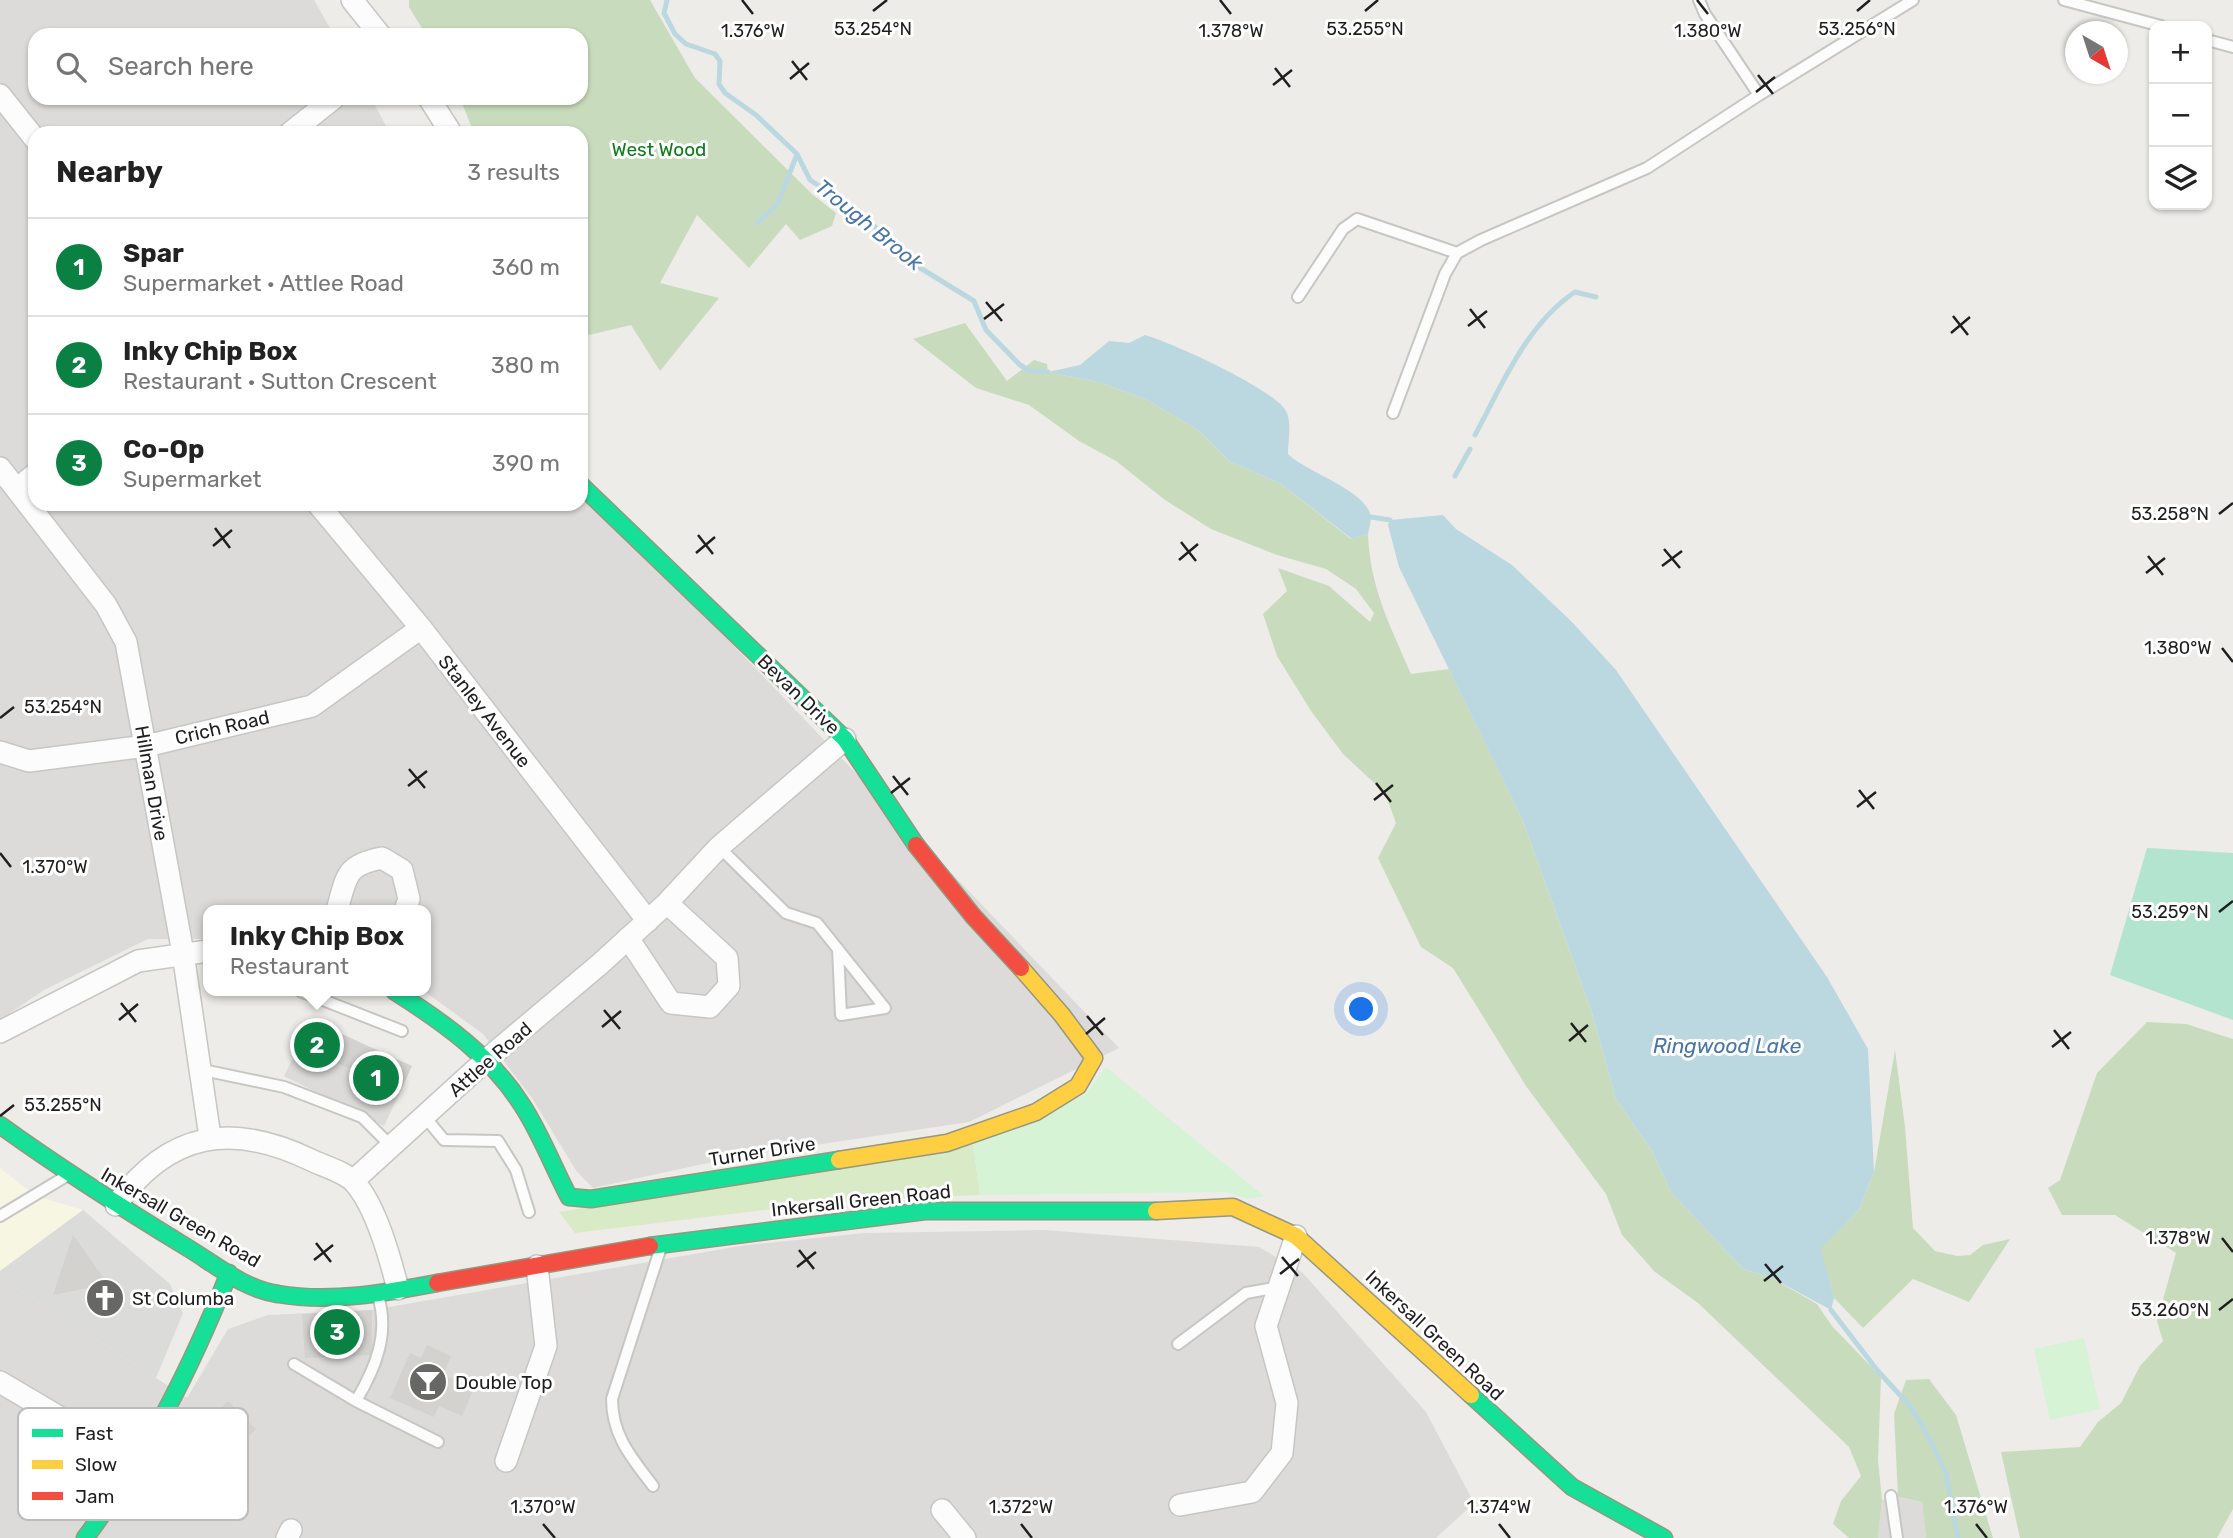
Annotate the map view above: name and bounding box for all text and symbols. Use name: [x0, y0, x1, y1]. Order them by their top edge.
text: 53.254°N: [834, 18, 912, 40]
text: 53.255°N: [1326, 18, 1404, 40]
text: 53.256°N: [1818, 18, 1896, 40]
text: 1.376°W: [721, 20, 785, 42]
text: 1.378°W: [1198, 20, 1264, 42]
text: 1.380°W: [1674, 20, 1742, 42]
north arrow: [2065, 21, 2128, 84]
map controls: [2149, 21, 2212, 210]
button: +: [2149, 21, 2212, 84]
search box: [28, 28, 588, 105]
icon: search: [52, 48, 90, 86]
text: Search here: [108, 51, 254, 82]
button: −: [2149, 84, 2212, 147]
park label: West Wood: [612, 138, 706, 161]
button: layers: [2149, 147, 2212, 210]
text: Nearby: [56, 154, 163, 190]
text: 3 results: [467, 158, 560, 186]
water label: Trough Brook: [811, 174, 929, 276]
text: Spar: [123, 238, 184, 269]
text: 1: [73, 253, 85, 281]
text: 360 m: [492, 253, 560, 281]
text: Supermarket · Attlee Road: [123, 269, 404, 297]
text: Inky Chip Box: [123, 336, 297, 367]
text: 2: [72, 351, 86, 379]
text: 380 m: [491, 351, 560, 379]
text: Restaurant · Sutton Crescent: [123, 367, 437, 395]
text: Co-Op: [123, 434, 204, 465]
text: 3: [71, 449, 87, 477]
text: 390 m: [492, 449, 560, 477]
text: Supermarket: [123, 465, 261, 493]
text: 53.258°N: [2131, 503, 2209, 525]
text: 1.380°W: [2144, 637, 2212, 659]
street label: Bevan Drive: [753, 649, 845, 739]
street label: Stanley Avenue: [433, 650, 536, 772]
text: 53.254°N: [24, 696, 102, 718]
street label: Crich Road: [173, 705, 272, 750]
street label: Hillman Drive: [130, 724, 173, 843]
text: 1.370°W: [22, 856, 88, 878]
text: 53.259°N: [2131, 901, 2209, 923]
popup: [203, 905, 431, 996]
text: Inky Chip Box: [230, 921, 404, 952]
text: Restaurant: [230, 952, 349, 980]
your location: [1344, 992, 1378, 1026]
street label: Attlee Road: [444, 1017, 537, 1102]
pin: 2: [294, 1019, 340, 1071]
water label: Ringwood Lake: [1653, 1033, 1801, 1058]
pin: 1: [353, 1052, 399, 1104]
text: 53.255°N: [24, 1094, 102, 1116]
street label: Turner Drive: [707, 1132, 817, 1171]
street label: Inkersall Green Road: [97, 1162, 265, 1272]
street label: Inkersall Green Road: [770, 1180, 952, 1221]
text: 1.378°W: [2145, 1227, 2211, 1249]
street label: Inkersall Green Road: [1361, 1265, 1508, 1405]
church icon: St Columba: [84, 1277, 126, 1319]
place label: St Columba: [132, 1287, 234, 1310]
text: 53.260°N: [2131, 1299, 2209, 1321]
pin: 3: [314, 1306, 360, 1358]
bar icon: Double Top: [407, 1361, 449, 1403]
place label: Double Top: [455, 1371, 553, 1394]
legend: [18, 1408, 248, 1520]
text: Fast: [75, 1422, 114, 1445]
text: Slow: [75, 1453, 117, 1476]
text: Jam: [75, 1485, 114, 1508]
text: 1.370°W: [510, 1496, 576, 1518]
text: 1.372°W: [989, 1496, 1053, 1518]
text: 1.374°W: [1467, 1496, 1531, 1518]
text: 1.376°W: [1944, 1496, 2008, 1518]

